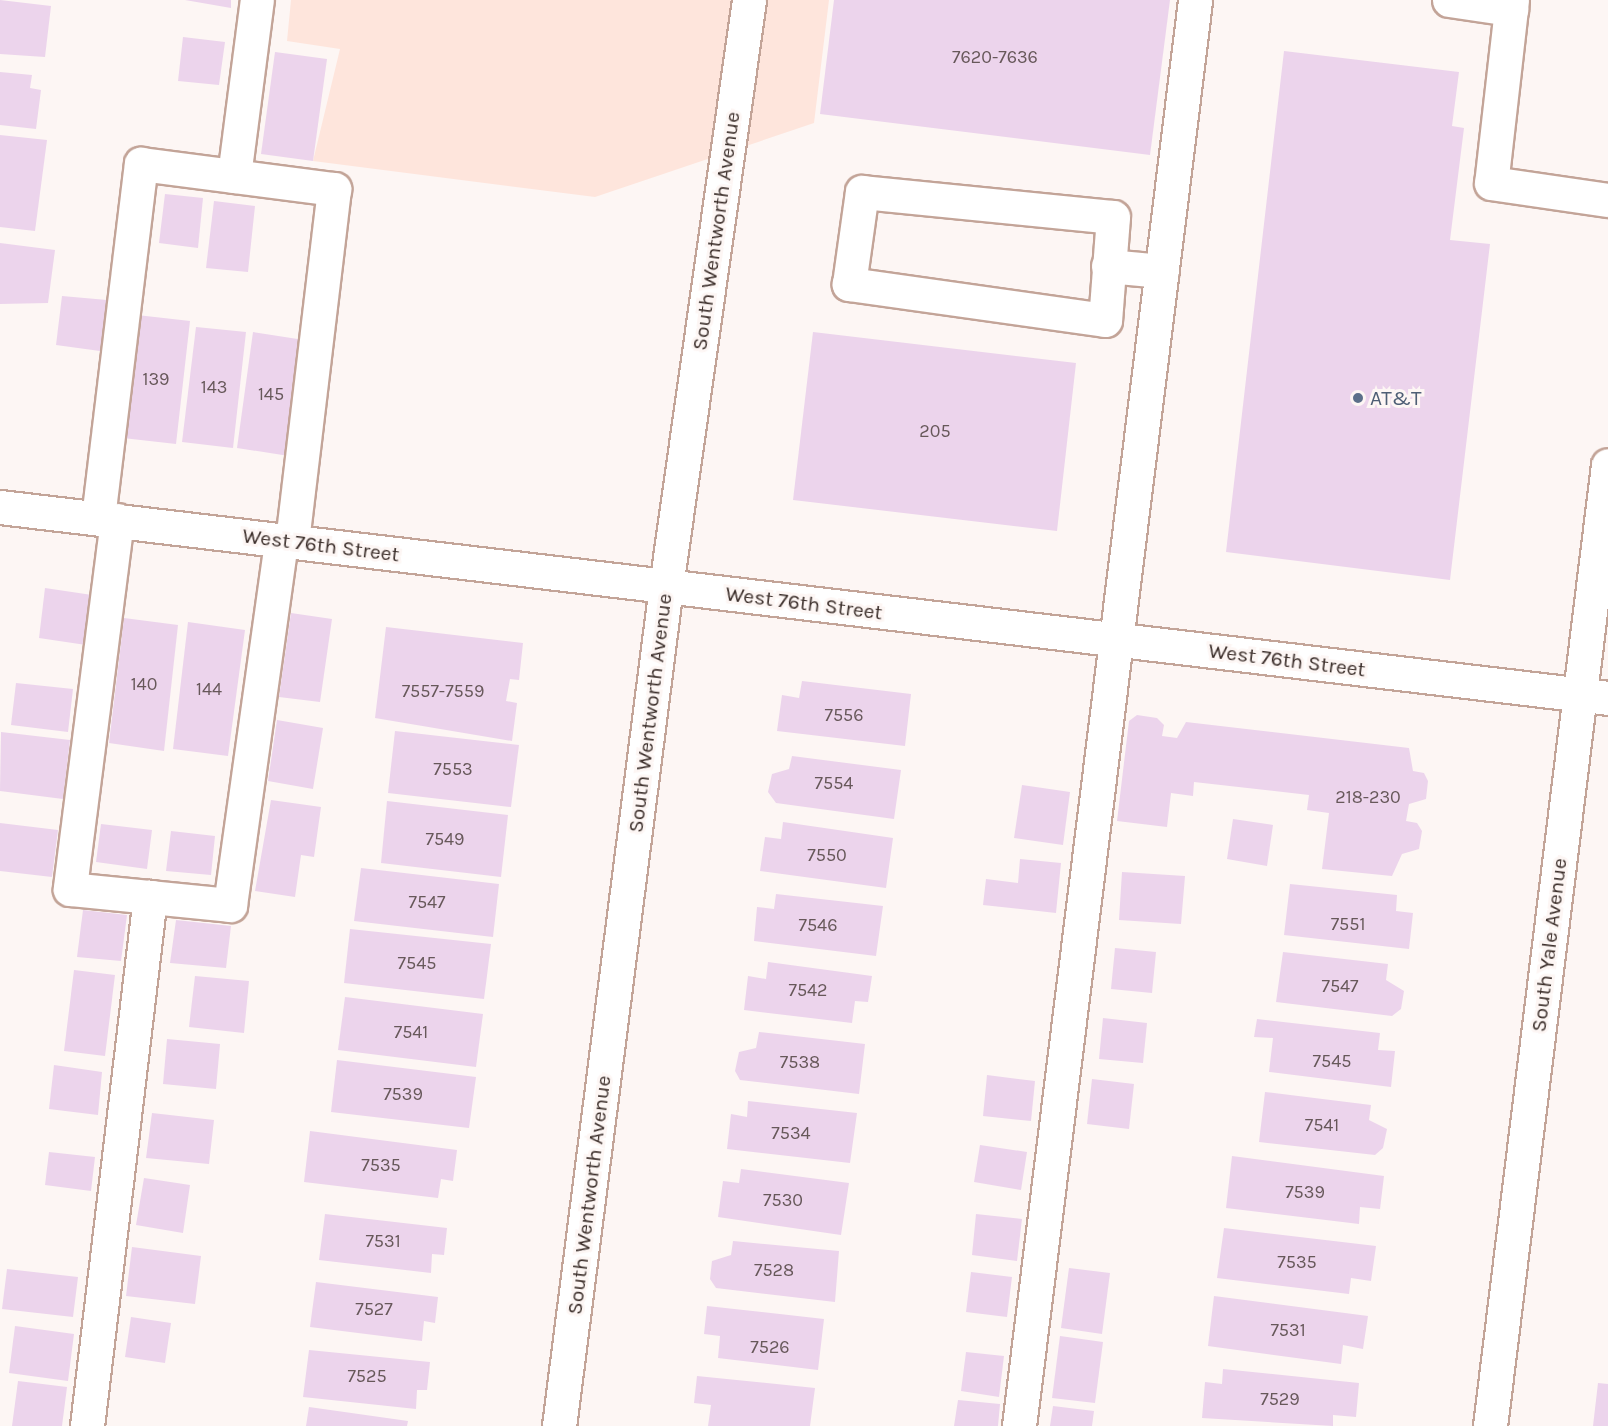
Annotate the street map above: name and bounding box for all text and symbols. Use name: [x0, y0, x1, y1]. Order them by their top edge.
house number: 7620-7636: [952, 46, 1038, 68]
street label: South Wentworth Avenue: [687, 110, 745, 352]
house number: 139: [142, 368, 170, 390]
house number: 143: [201, 376, 227, 398]
house number: 145: [258, 383, 284, 405]
place label: AT&T: [1370, 385, 1421, 411]
marker: AT&T: [1351, 391, 1365, 405]
house number: 205: [919, 420, 951, 442]
street label: West 76th Street: [241, 523, 401, 567]
street label: West 76th Street: [724, 581, 884, 625]
street label: South Wentworth Avenue: [623, 592, 677, 834]
street label: West 76th Street: [1207, 638, 1367, 682]
house number: 140: [131, 673, 157, 695]
house number: 144: [196, 678, 222, 700]
house number: 7557-7559: [402, 680, 484, 702]
house number: 7556: [824, 704, 864, 726]
house number: 7553: [433, 758, 473, 780]
house number: 7554: [815, 772, 853, 794]
house number: 218-230: [1335, 786, 1401, 808]
house number: 7549: [425, 828, 465, 850]
house number: 7550: [807, 844, 847, 866]
street label: South Yale Avenue: [1526, 857, 1572, 1033]
house number: 7547: [408, 891, 446, 913]
house number: 7551: [1331, 913, 1365, 935]
house number: 7546: [799, 914, 837, 936]
house number: 7545: [398, 952, 436, 974]
house number: 7547: [1321, 975, 1359, 997]
house number: 7542: [788, 979, 828, 1001]
house number: 7541: [394, 1021, 428, 1043]
house number: 7545: [1313, 1050, 1351, 1072]
house number: 7538: [780, 1051, 820, 1073]
street label: South Wentworth Avenue: [562, 1074, 616, 1316]
house number: 7539: [383, 1083, 423, 1105]
house number: 7541: [1305, 1114, 1339, 1136]
house number: 7534: [771, 1122, 811, 1144]
house number: 7535: [361, 1154, 401, 1176]
house number: 7539: [1285, 1181, 1325, 1203]
house number: 7530: [763, 1189, 803, 1211]
house number: 7531: [365, 1230, 401, 1252]
house number: 7535: [1277, 1251, 1317, 1273]
house number: 7528: [754, 1259, 794, 1281]
house number: 7527: [355, 1298, 393, 1320]
house number: 7531: [1270, 1319, 1306, 1341]
house number: 7526: [750, 1336, 790, 1358]
house number: 7525: [347, 1365, 387, 1387]
house number: 7529: [1260, 1388, 1300, 1410]

